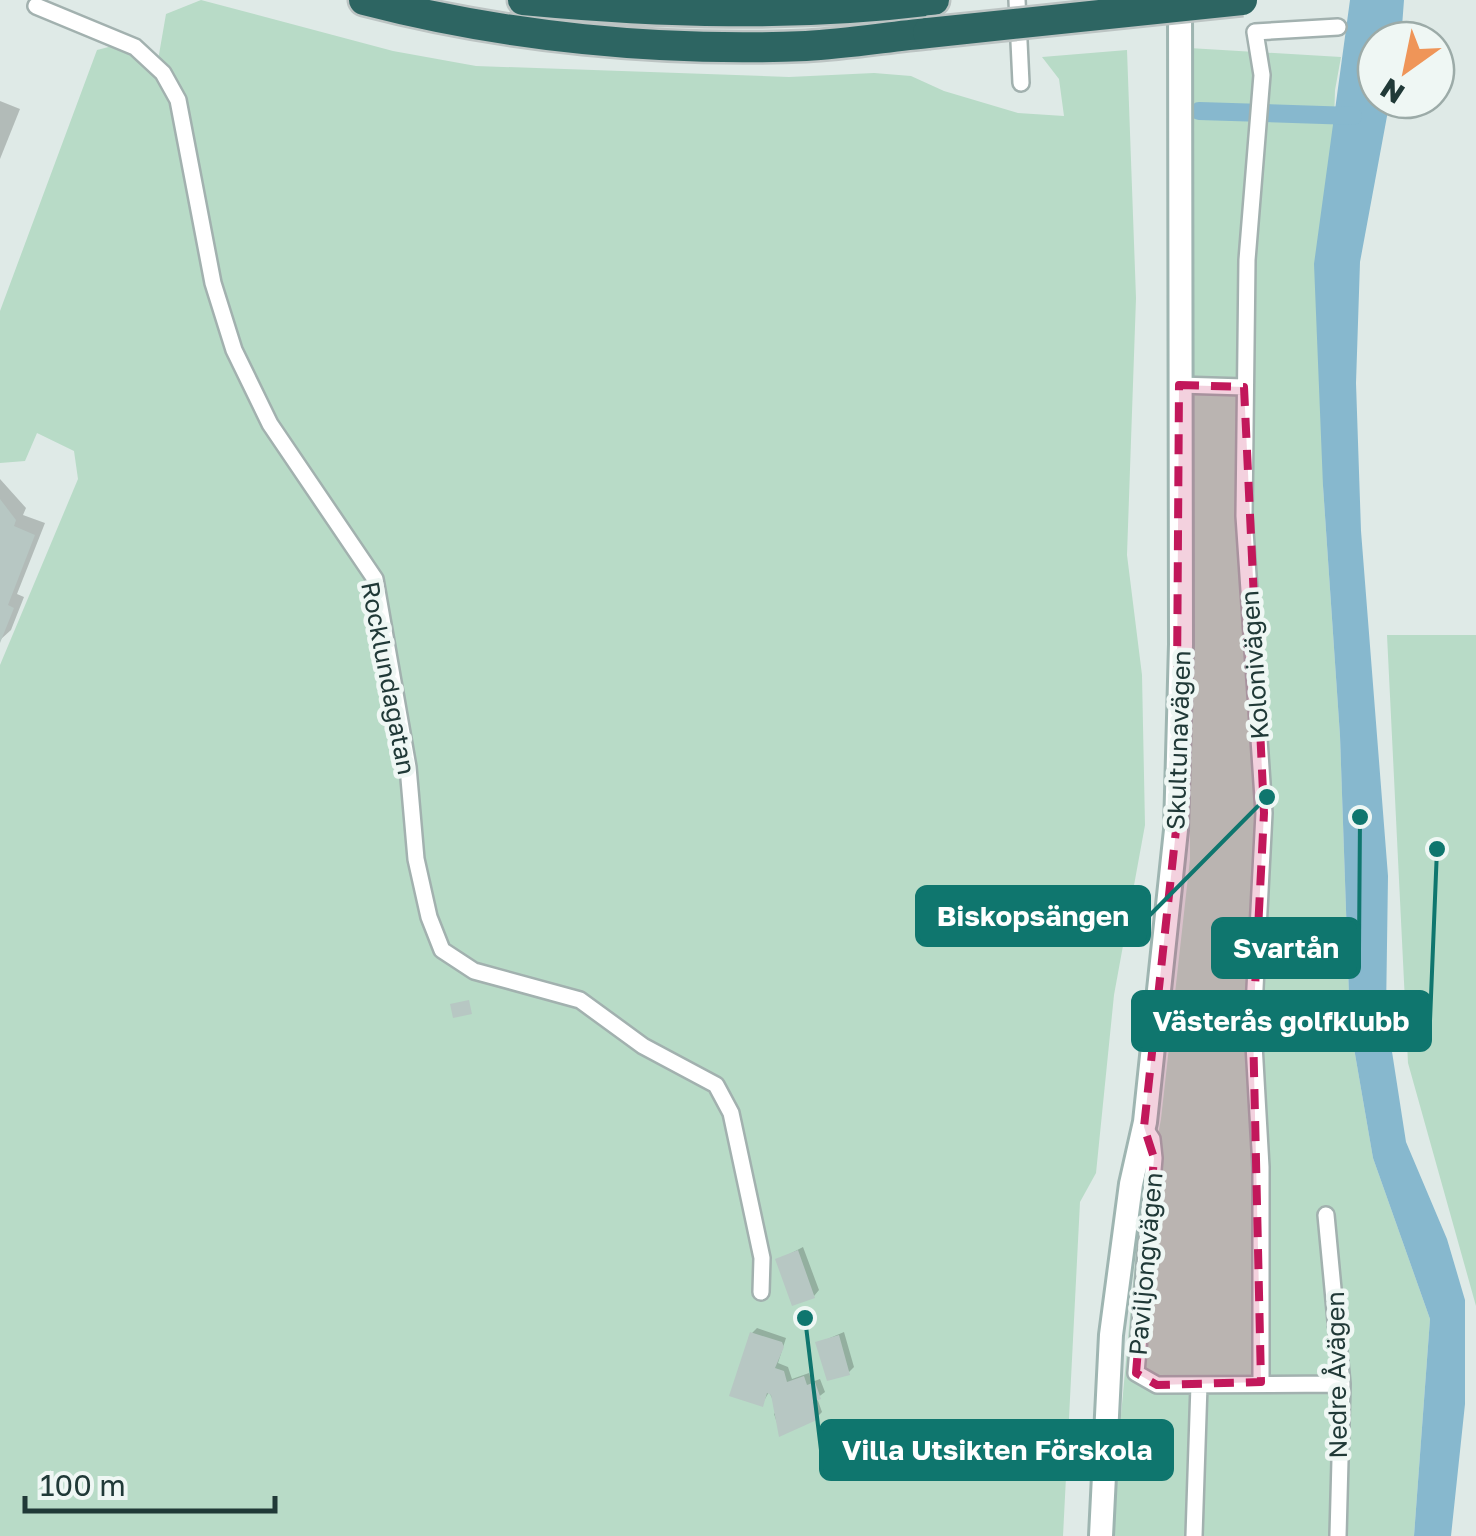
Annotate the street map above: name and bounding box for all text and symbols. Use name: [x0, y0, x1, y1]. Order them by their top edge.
north arrow: [1356, 20, 1456, 120]
text: N: [1374, 72, 1410, 111]
street label: Rocklundagatan: [355, 579, 423, 777]
street label: Kolonivägen: [1233, 589, 1275, 741]
street label: Skultunavägen: [1159, 650, 1197, 830]
callout: Biskopsängen: [917, 887, 1149, 945]
text: Biskopsängen: [937, 899, 1129, 932]
callout: Svartån: [1213, 919, 1359, 977]
text: Svartån: [1233, 931, 1339, 964]
callout: Västerås golfklubb: [1133, 992, 1430, 1050]
text: Västerås golfklubb: [1153, 1004, 1409, 1037]
street label: Paviljongvägen: [1122, 1171, 1168, 1357]
street label: Nedre Åvägen: [1319, 1291, 1353, 1459]
callout: Villa Utsikten Förskola: [821, 1421, 1172, 1479]
text: Villa Utsikten Förskola: [842, 1433, 1152, 1466]
scale bar: [25, 1451, 275, 1513]
text: 100 m: [40, 1467, 126, 1503]

